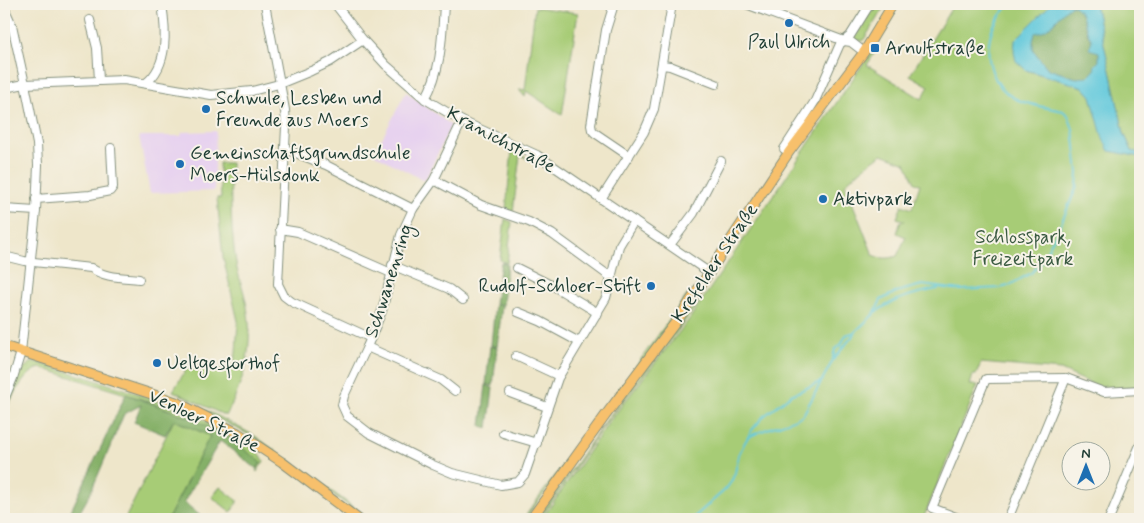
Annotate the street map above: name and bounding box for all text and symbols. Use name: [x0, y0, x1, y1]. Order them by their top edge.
marker: Paul Ulrich: [783, 17, 795, 29]
place label: Paul Ulrich: [748, 30, 830, 55]
place label: Arnulfstraße: [885, 36, 985, 61]
marker: Arnulfstraße: [869, 42, 881, 54]
place label: Schwule, Lesben und Freunde aus Moers: [216, 86, 382, 133]
street label: Kranichstraße: [442, 101, 560, 179]
marker: Schwule, Lesben und Freunde aus Moers: [200, 103, 212, 115]
place label: Gemeinschaftsgrundschule Moers-Hülsdonk: [190, 141, 411, 188]
marker: Gemeinschaftsgrundschule Moers-Hülsdonk: [174, 158, 186, 170]
place label: Aktivpark: [833, 187, 913, 212]
marker: Aktivpark: [817, 193, 829, 205]
street label: Krefelder Straße: [666, 199, 764, 327]
street label: Schwanenring: [359, 221, 421, 342]
park label: Schlosspark, Freizeitpark: [973, 225, 1074, 272]
place label: Rudolf-Schloer-Stift: [479, 274, 641, 299]
marker: Rudolf-Schloer-Stift: [645, 280, 657, 292]
place label: Ueltgesforthof: [167, 351, 280, 379]
marker: Ueltgesforthof: [151, 357, 163, 369]
street label: Venloer Straße: [144, 383, 264, 459]
north arrow: [1062, 440, 1112, 490]
text: N: [1081, 445, 1091, 463]

